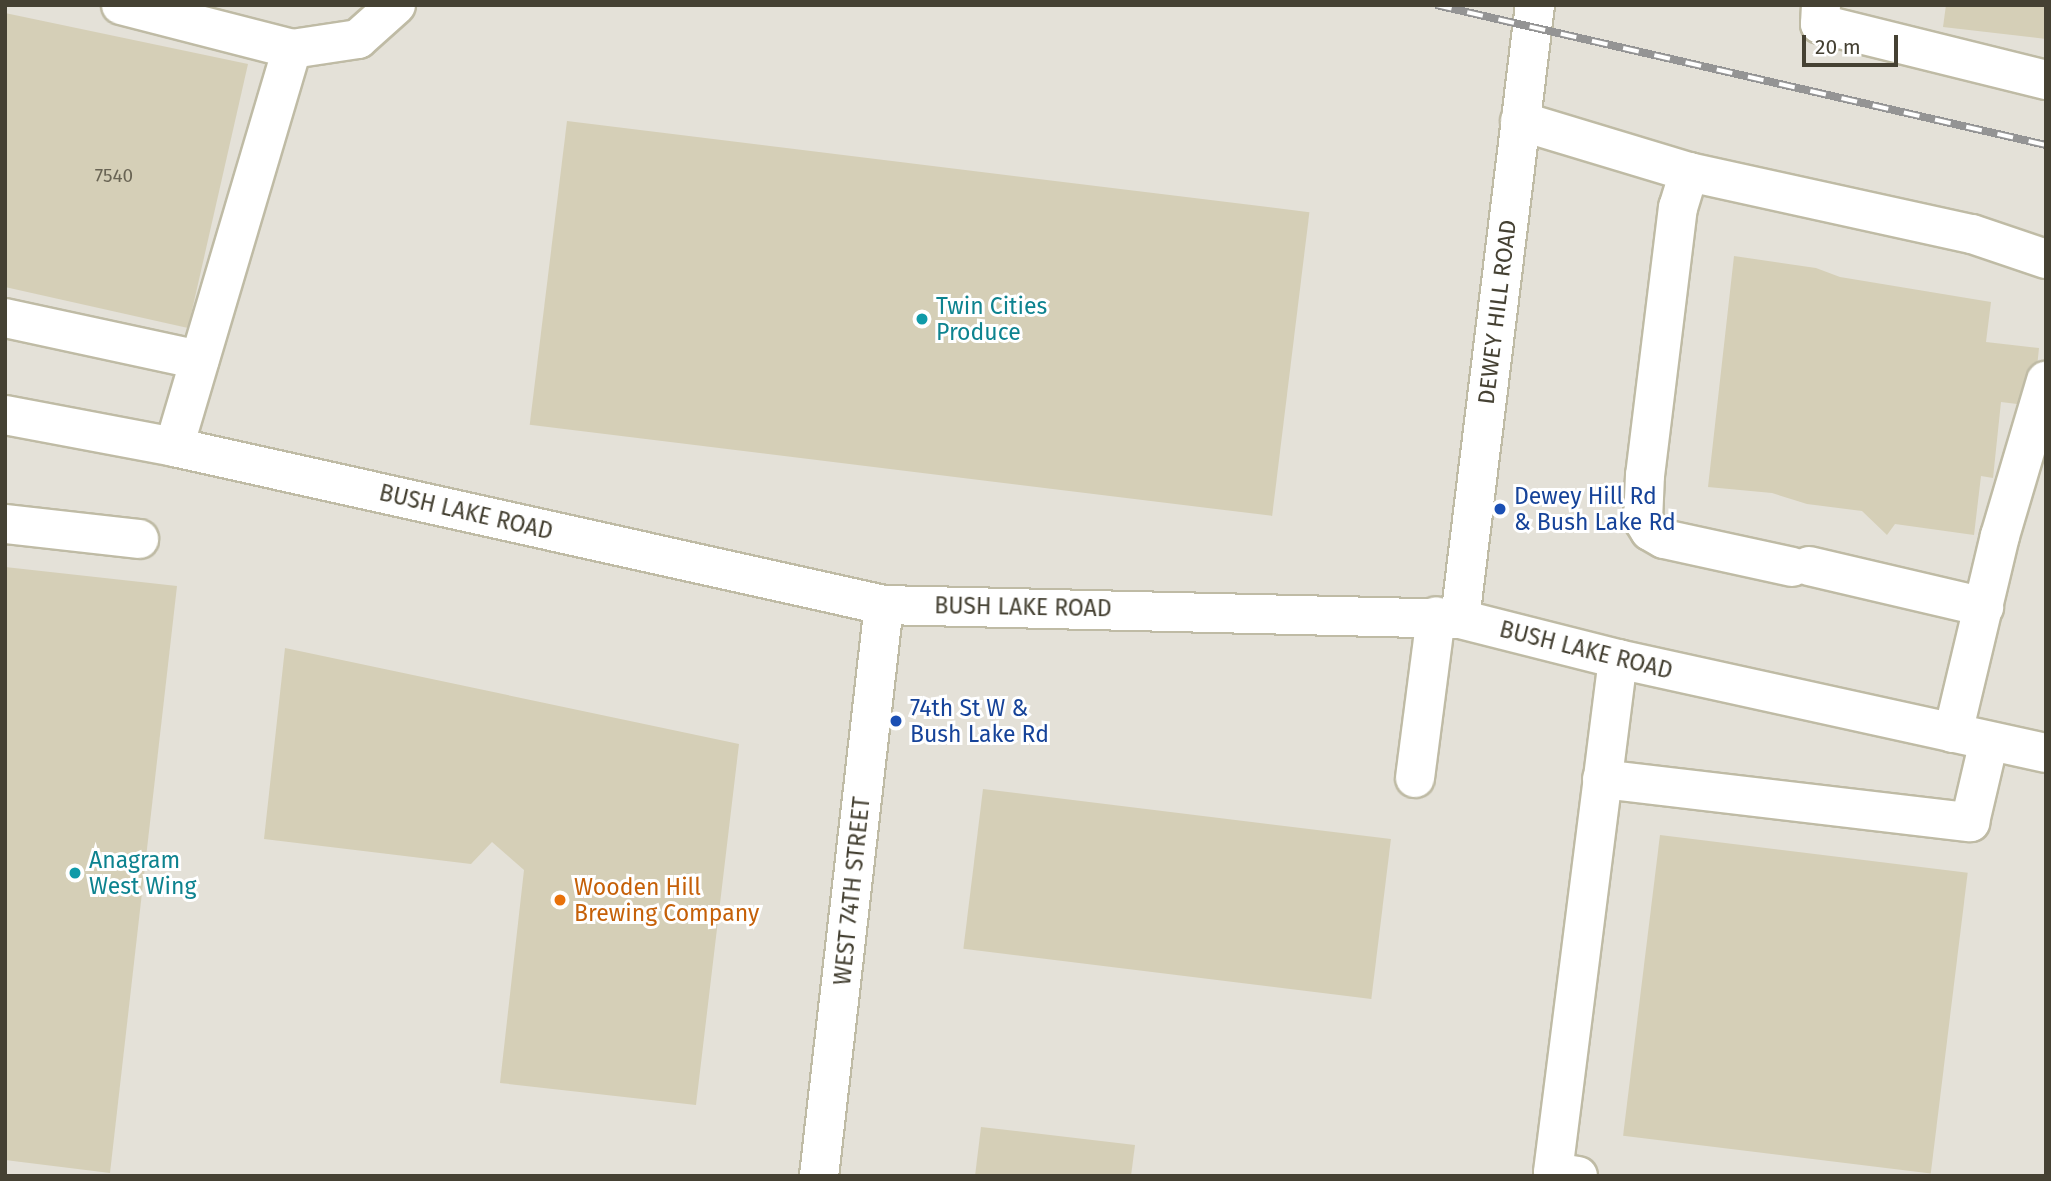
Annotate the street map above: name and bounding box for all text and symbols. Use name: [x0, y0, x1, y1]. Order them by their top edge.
scale bar: [1806, 21, 1902, 65]
text: 20 m: [1815, 34, 1861, 60]
house number: 7540: [95, 165, 133, 187]
street label: DEWEY HILL ROAD: [1472, 218, 1522, 406]
place label: Twin Cities Produce: [936, 292, 1047, 346]
marker: Twin Cities Produce: [914, 311, 930, 327]
street label: BUSH LAKE ROAD: [377, 479, 555, 545]
place label: Dewey Hill Rd & Bush Lake Rd: [1514, 482, 1676, 536]
marker: Dewey Hill Rd & Bush Lake Rd: [1492, 501, 1508, 517]
street label: BUSH LAKE ROAD: [934, 592, 1112, 622]
street label: BUSH LAKE ROAD: [1497, 615, 1675, 685]
place label: 74th St W & Bush Lake Rd: [910, 694, 1049, 748]
marker: 74th St W & Bush Lake Rd: [888, 713, 904, 729]
street label: WEST 74TH STREET: [828, 795, 876, 987]
place label: Anagram West Wing: [89, 846, 196, 900]
marker: Anagram West Wing: [67, 865, 83, 881]
place label: Wooden Hill Brewing Company: [574, 873, 759, 927]
marker: Wooden Hill Brewing Company: [552, 892, 568, 908]

